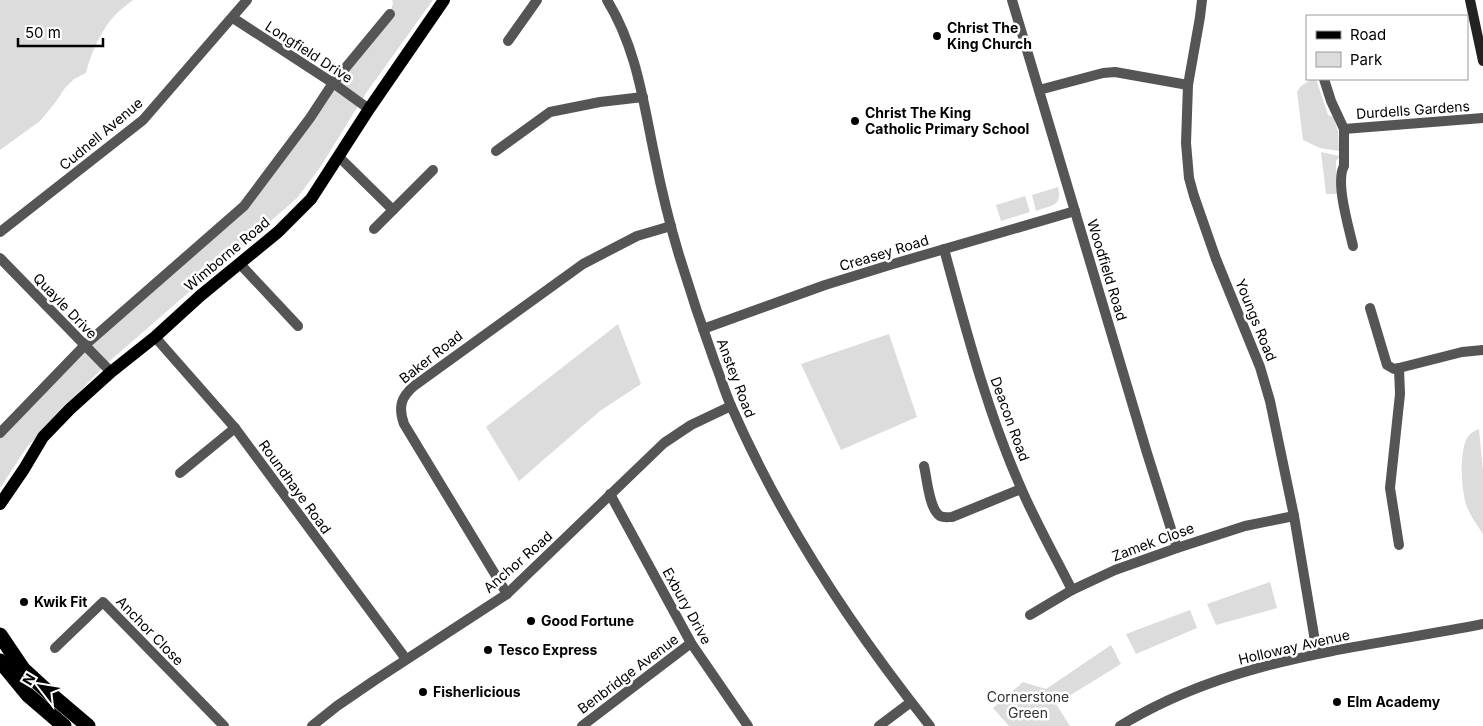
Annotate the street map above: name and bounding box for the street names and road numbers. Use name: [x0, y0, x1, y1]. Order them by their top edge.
street label: Longfield Drive: [262, 17, 356, 86]
street label: Cudnell Avenue: [56, 94, 146, 173]
street label: Durdells Gardens: [1356, 97, 1470, 122]
street label: Wimborne Road: [181, 213, 273, 294]
street label: Woodfield Road: [1084, 217, 1131, 322]
street label: Creasey Road: [837, 231, 930, 274]
street label: Quayle Drive: [30, 269, 101, 342]
street label: Youngs Road: [1232, 276, 1281, 363]
street label: Baker Road: [396, 327, 466, 387]
street label: Anstey Road: [714, 336, 759, 420]
street label: Deacon Road: [987, 374, 1034, 463]
street label: Roundhaye Road: [256, 437, 335, 537]
street label: Zamek Close: [1109, 519, 1196, 564]
street label: Anchor Road: [480, 527, 556, 596]
street label: Exbury Drive: [659, 564, 715, 647]
street label: Anchor Close: [113, 593, 188, 669]
street label: Holloway Avenue: [1237, 625, 1351, 668]
street label: Benbridge Avenue: [574, 630, 681, 717]

